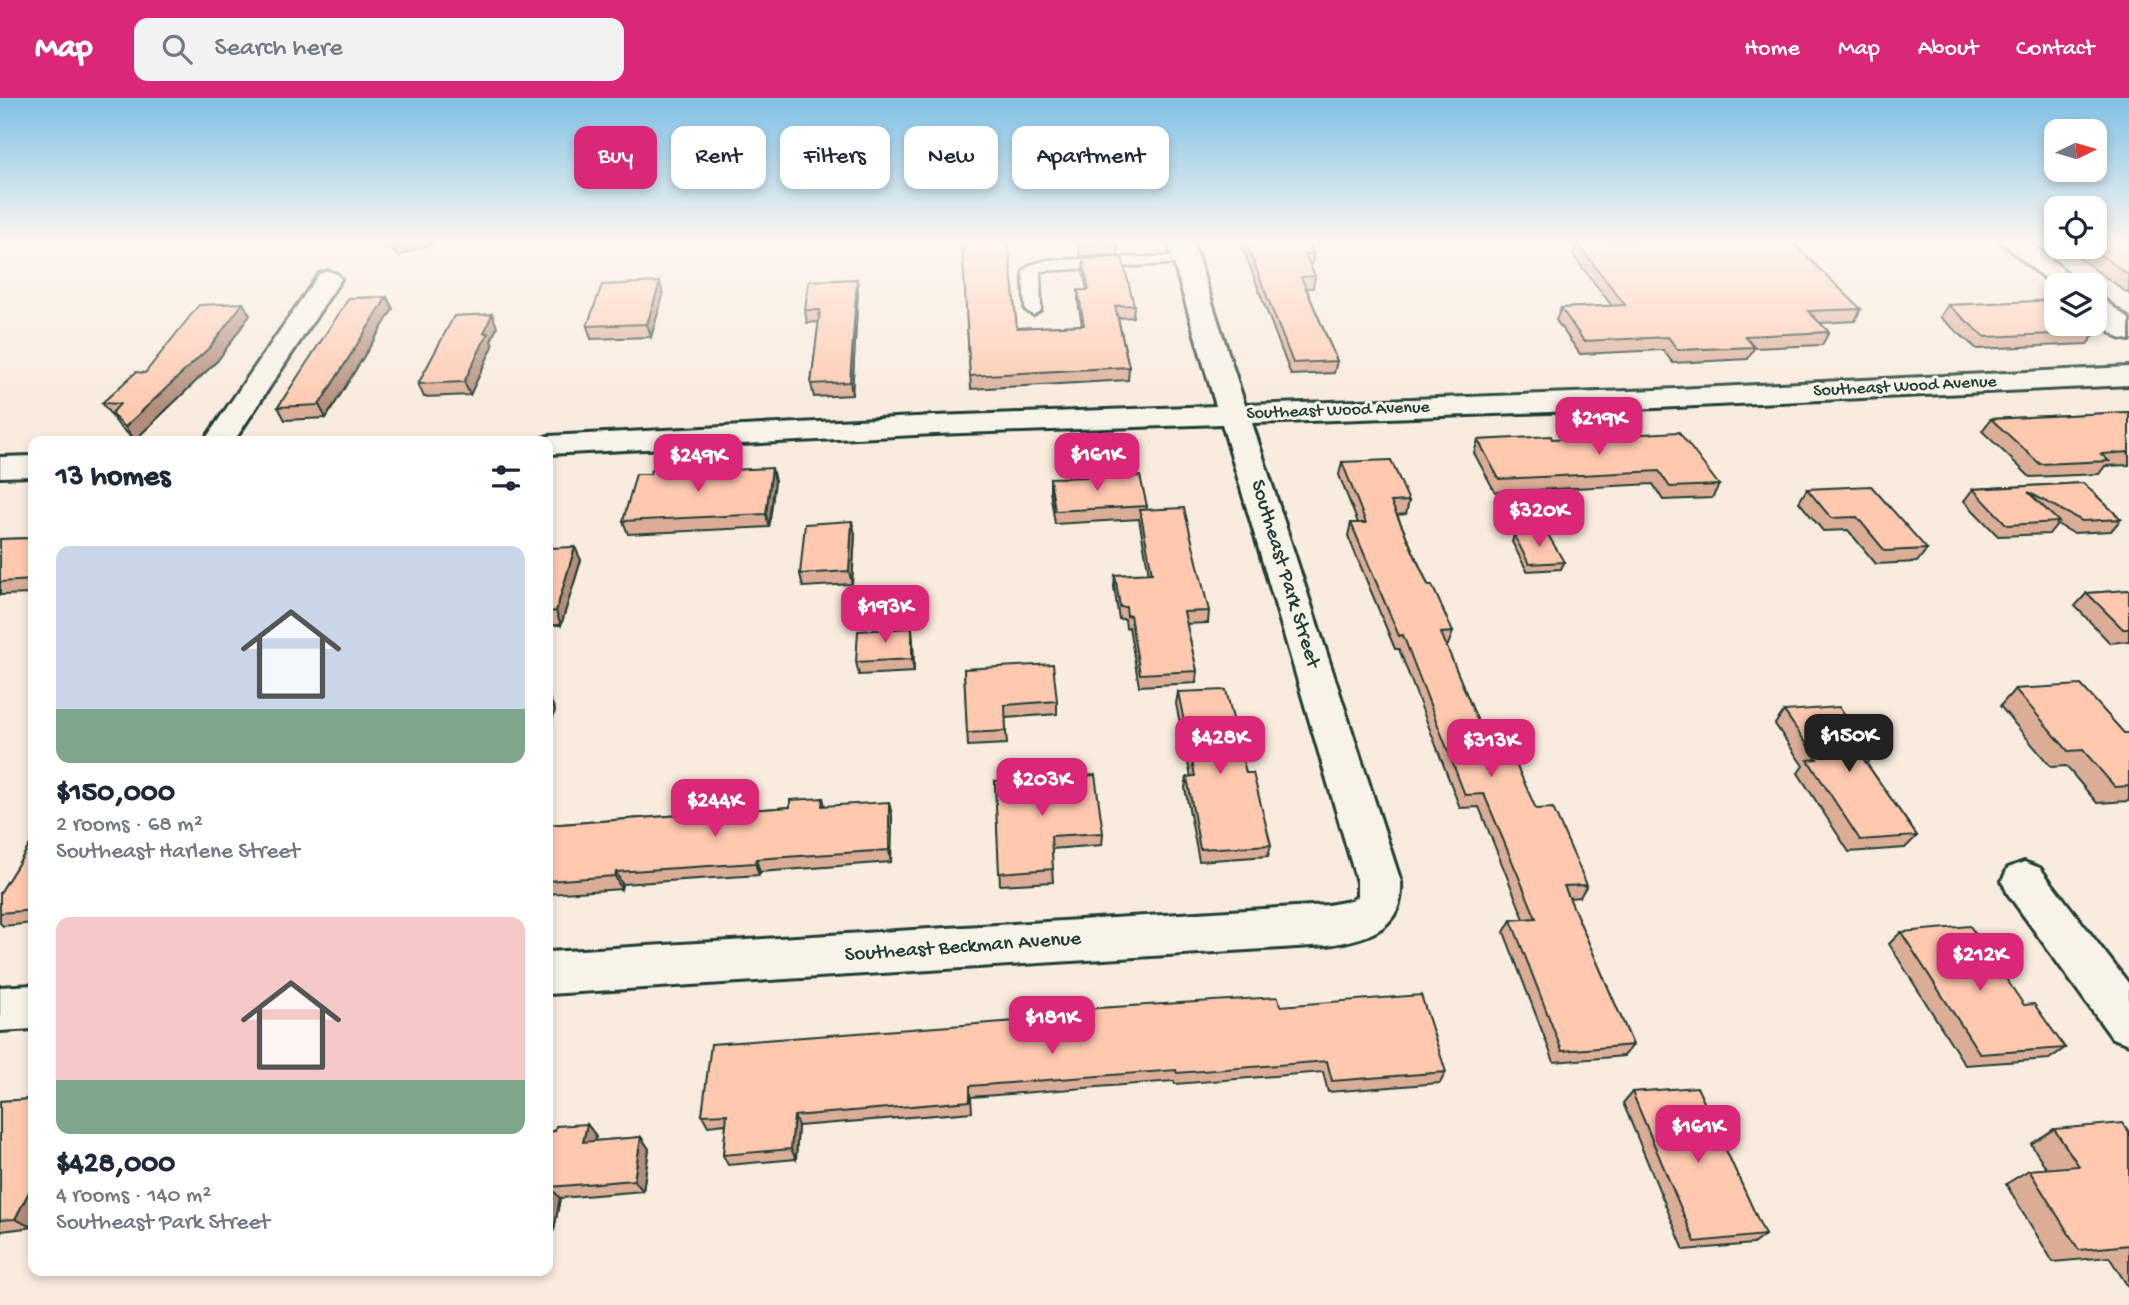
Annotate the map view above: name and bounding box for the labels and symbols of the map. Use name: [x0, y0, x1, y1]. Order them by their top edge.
north arrow: [2044, 119, 2107, 182]
street label: Southeast Wood Avenue: [1813, 372, 1998, 402]
street label: Southeast Wood Avenue: [1246, 397, 1431, 425]
pin: $219K: [1550, 398, 1648, 457]
pin: $249K: [649, 434, 747, 494]
pin: $161K: [1048, 434, 1146, 493]
street label: Southeast Park Street: [1244, 477, 1325, 673]
pin: $320K: [1490, 490, 1588, 549]
pin: $193K: [836, 586, 934, 645]
pin: $150K: [1800, 714, 1898, 774]
pin: $428K: [1171, 716, 1269, 776]
pin: $313K: [1442, 720, 1540, 779]
pin: $203K: [993, 758, 1091, 818]
pin: $244K: [666, 780, 764, 839]
street label: Southeast Beckman Avenue: [844, 927, 1083, 969]
pin: $212K: [1931, 934, 2029, 993]
pin: $181K: [1003, 996, 1101, 1056]
pin: $161K: [1649, 1105, 1747, 1165]

